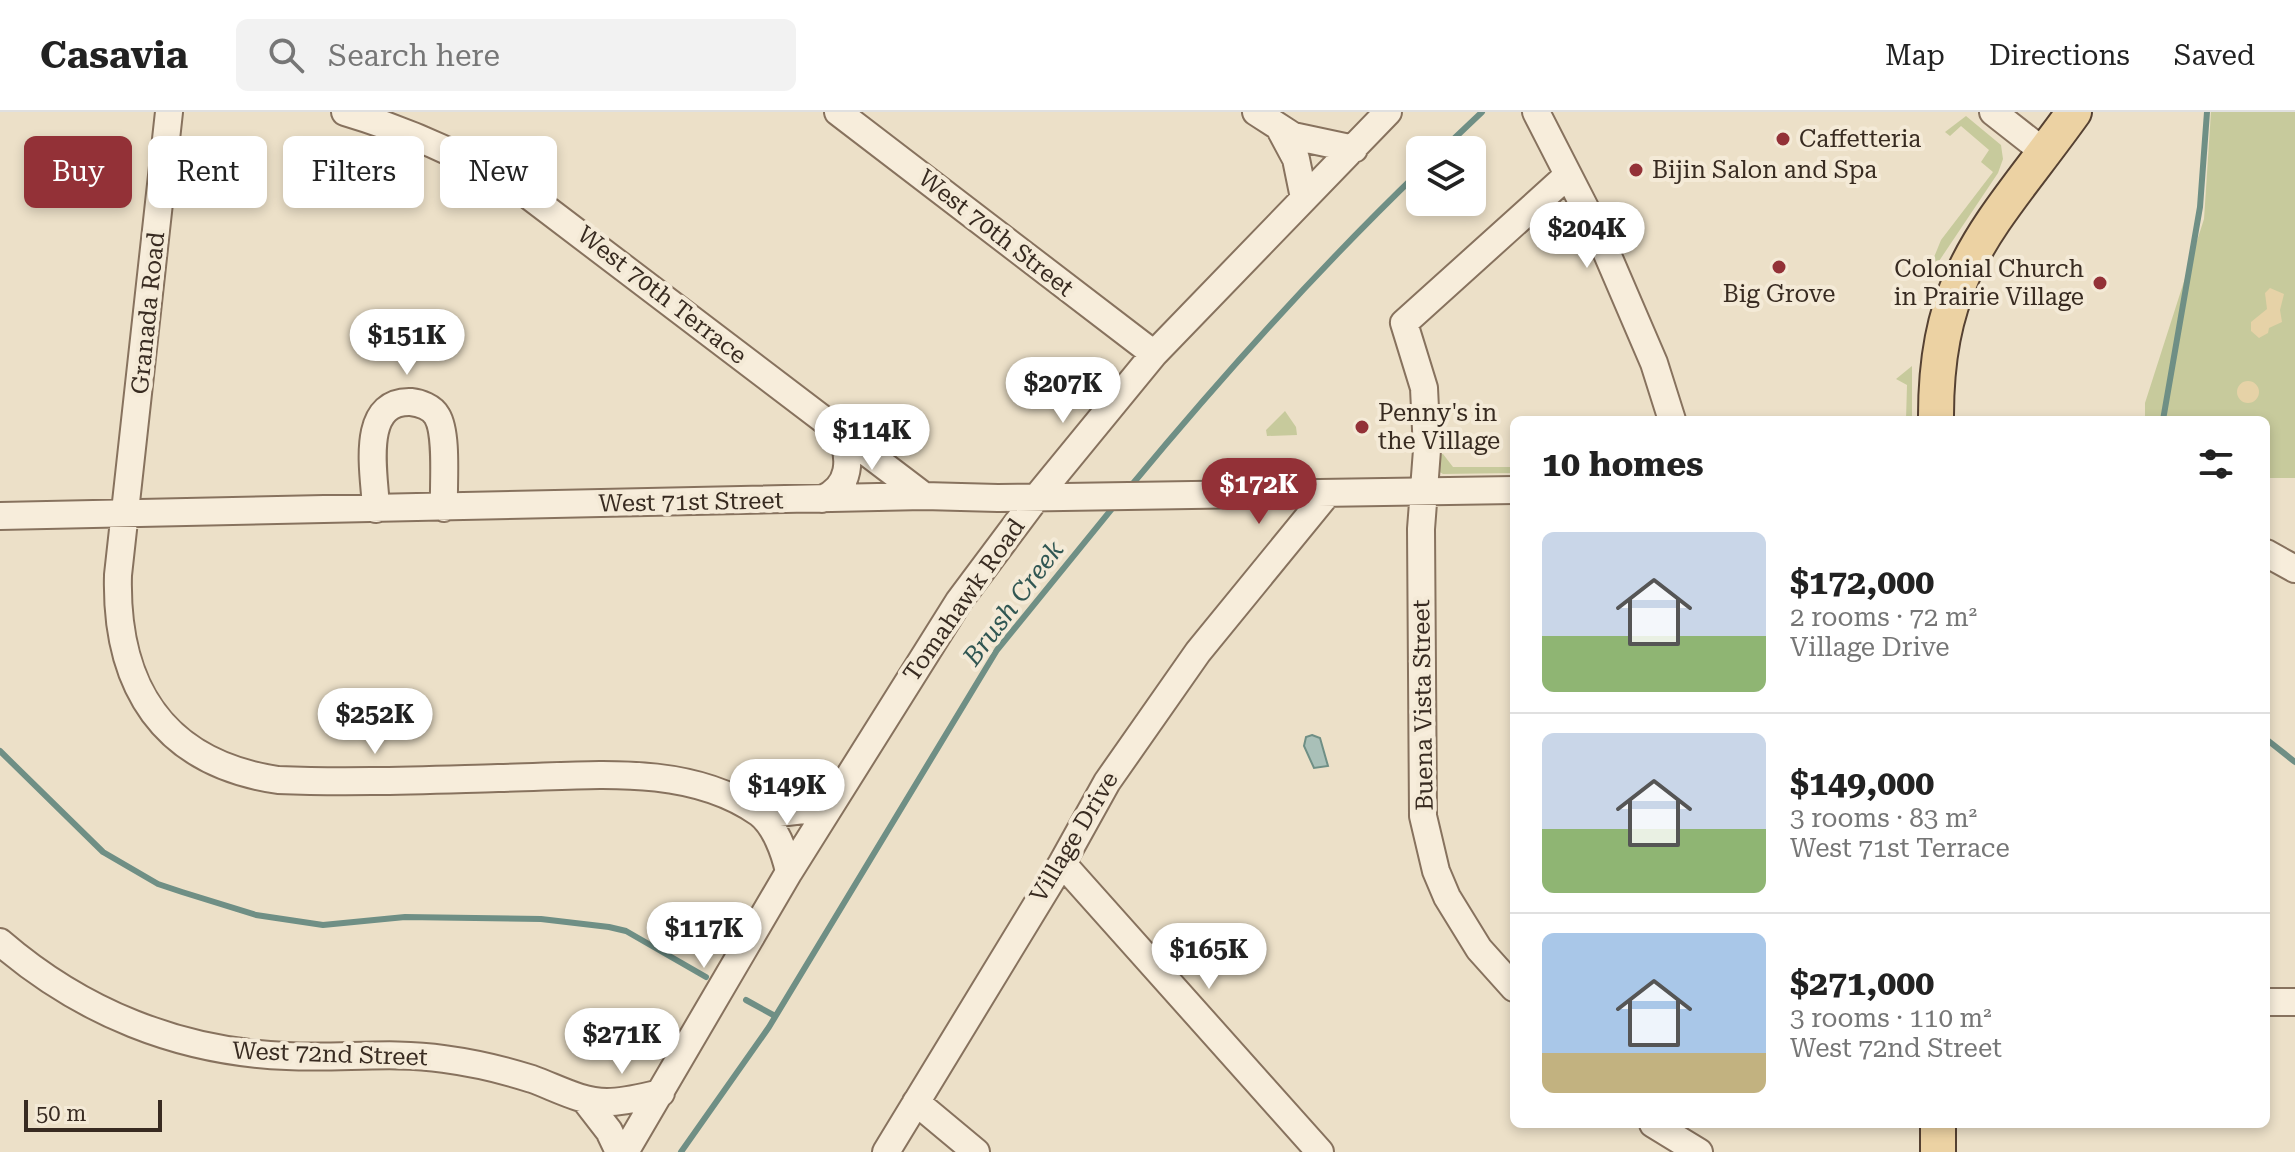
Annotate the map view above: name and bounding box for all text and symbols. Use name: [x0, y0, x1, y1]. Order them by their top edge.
search box: [236, 19, 796, 91]
text: Casavia: [40, 33, 188, 77]
icon: search: [264, 33, 308, 77]
text: Search here: [328, 38, 500, 73]
text: Map: [1885, 39, 1945, 72]
text: Directions: [1989, 39, 2130, 72]
text: Saved: [2174, 39, 2255, 72]
place label: Caffetteria: [1799, 125, 1921, 153]
marker: Caffetteria: [1774, 130, 1792, 148]
chip: Buy: [24, 136, 132, 208]
chip: Rent: [148, 136, 267, 208]
chip: Filters: [283, 136, 424, 208]
chip: New: [440, 136, 557, 208]
map controls: [1406, 136, 1486, 216]
button: layers: [1406, 136, 1486, 216]
place label: Bijin Salon and Spa: [1652, 156, 1877, 184]
marker: Bijin Salon and Spa: [1627, 161, 1645, 179]
street label: West 70th Street: [913, 164, 1079, 302]
pin: $204K: [1531, 202, 1643, 270]
text: $204K: [1548, 213, 1626, 243]
street label: West 70th Terrace: [572, 220, 752, 370]
street label: Granada Road: [126, 230, 170, 396]
place label: Colonial Church in Prairie Village: [1894, 255, 2084, 311]
marker: Big Grove: [1770, 258, 1788, 276]
marker: Colonial Church in Prairie Village: [2091, 274, 2109, 292]
place label: Big Grove: [1723, 280, 1835, 308]
pin: $151K: [351, 309, 463, 377]
text: $151K: [368, 320, 446, 350]
pin: $207K: [1007, 357, 1119, 425]
text: $207K: [1024, 368, 1102, 398]
place label: Penny's in the Village: [1378, 399, 1500, 455]
pin: $114K: [816, 404, 928, 472]
text: $114K: [833, 415, 911, 445]
marker: Penny's in the Village: [1353, 418, 1371, 436]
icon: filters: [2194, 442, 2238, 486]
text: 10 homes: [1542, 444, 1704, 484]
pin: $172K: [1203, 458, 1315, 526]
text: $172K: [1220, 469, 1298, 499]
street label: West 71st Street: [598, 486, 784, 518]
street label: Tomahawk Road: [897, 513, 1031, 687]
water label: Brush Creek: [956, 534, 1070, 672]
text: $172,000: [1790, 562, 1934, 602]
icon: home: [1606, 564, 1702, 660]
street label: Buena Vista Street: [1407, 599, 1439, 811]
text: 2 rooms · 72 m²: [1790, 602, 1977, 632]
text: Village Drive: [1790, 632, 1949, 662]
pin: $252K: [319, 688, 431, 756]
text: $252K: [336, 699, 414, 729]
pin: $149K: [731, 759, 843, 827]
text: $149,000: [1790, 763, 1934, 803]
icon: home: [1606, 765, 1702, 861]
street label: Village Drive: [1024, 767, 1124, 907]
text: $149K: [748, 770, 826, 800]
text: 3 rooms · 83 m²: [1790, 803, 1977, 833]
text: West 71st Terrace: [1790, 833, 2010, 863]
pin: $117K: [648, 902, 760, 970]
text: $117K: [665, 913, 743, 943]
pin: $165K: [1153, 923, 1265, 991]
text: $165K: [1170, 934, 1248, 964]
text: $271,000: [1790, 963, 1934, 1003]
icon: home: [1606, 965, 1702, 1061]
text: 3 rooms · 110 m²: [1790, 1003, 1992, 1033]
pin: $271K: [566, 1008, 678, 1076]
text: $271K: [583, 1019, 661, 1049]
text: West 72nd Street: [1790, 1033, 2002, 1063]
street label: West 72nd Street: [232, 1037, 428, 1071]
scale bar: [24, 1096, 162, 1132]
text: 50 m: [36, 1101, 86, 1126]

